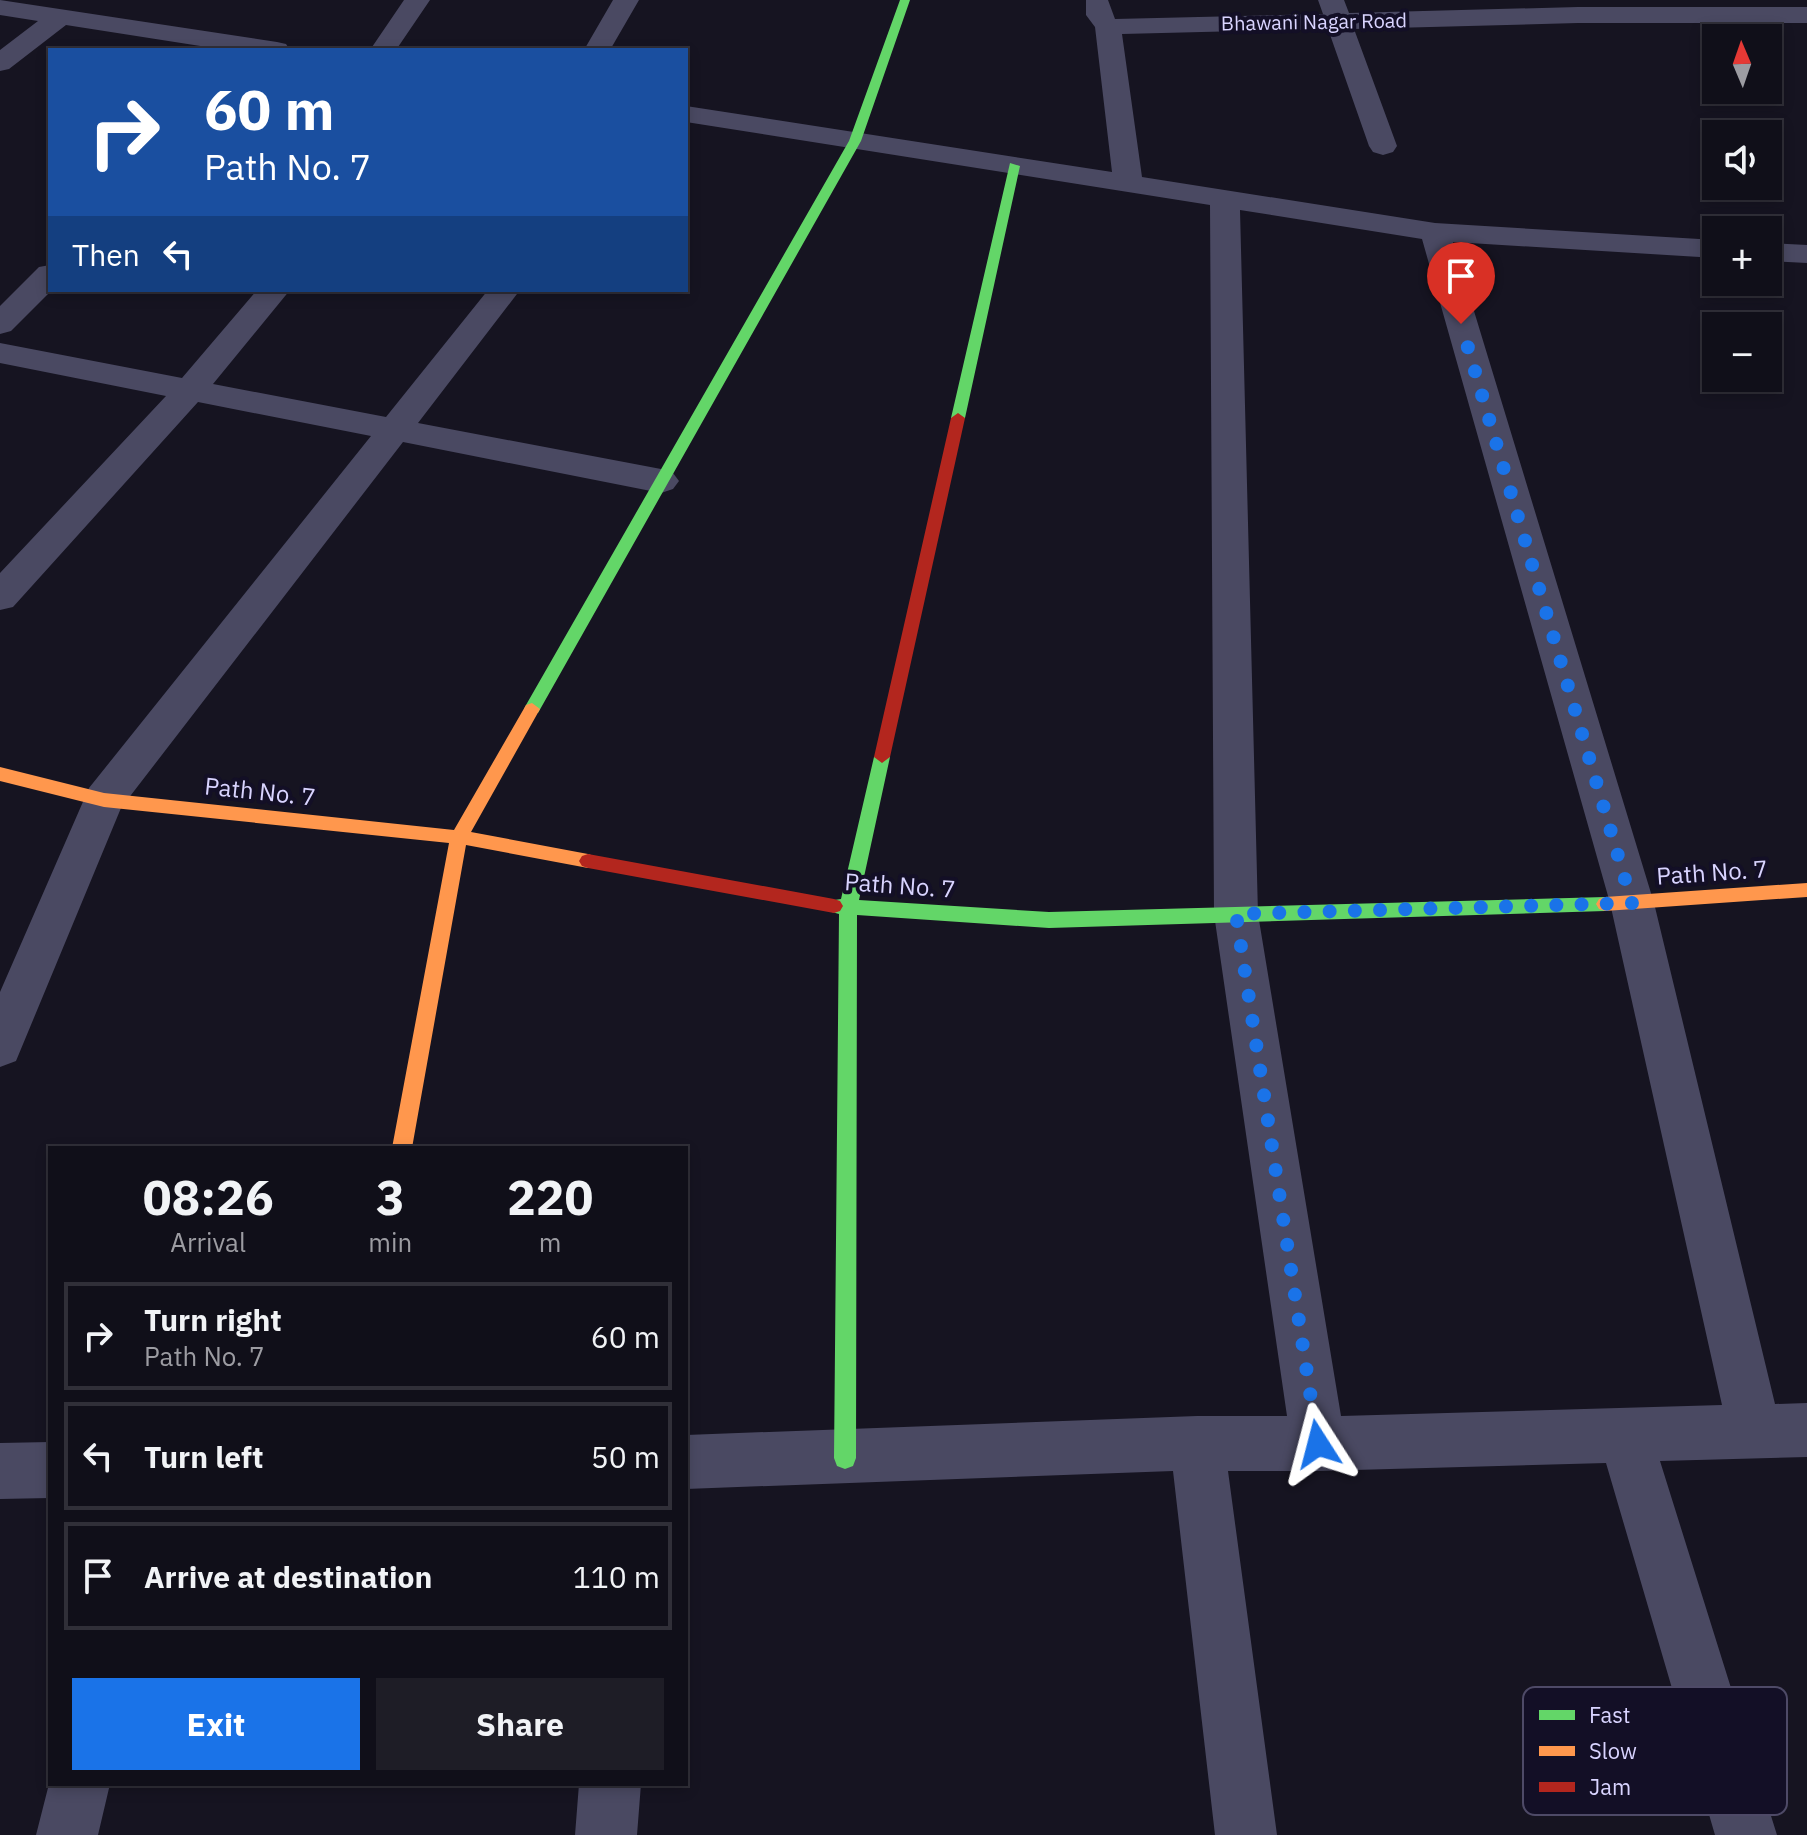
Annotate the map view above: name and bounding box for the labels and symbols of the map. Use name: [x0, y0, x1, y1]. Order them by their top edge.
street label: Bhawani Nagar Road: [1221, 6, 1407, 37]
north arrow: [1702, 24, 1782, 104]
pin: [1427, 242, 1495, 324]
street label: Path No. 7: [203, 769, 317, 813]
street label: Path No. 7: [1655, 852, 1769, 892]
street label: Path No. 7: [843, 865, 957, 905]
position arrow: [1276, 1402, 1360, 1486]
legend: [1523, 1687, 1787, 1815]
text: Fast: [1589, 1700, 1630, 1729]
text: Slow: [1589, 1736, 1637, 1765]
text: Jam: [1589, 1772, 1631, 1801]

